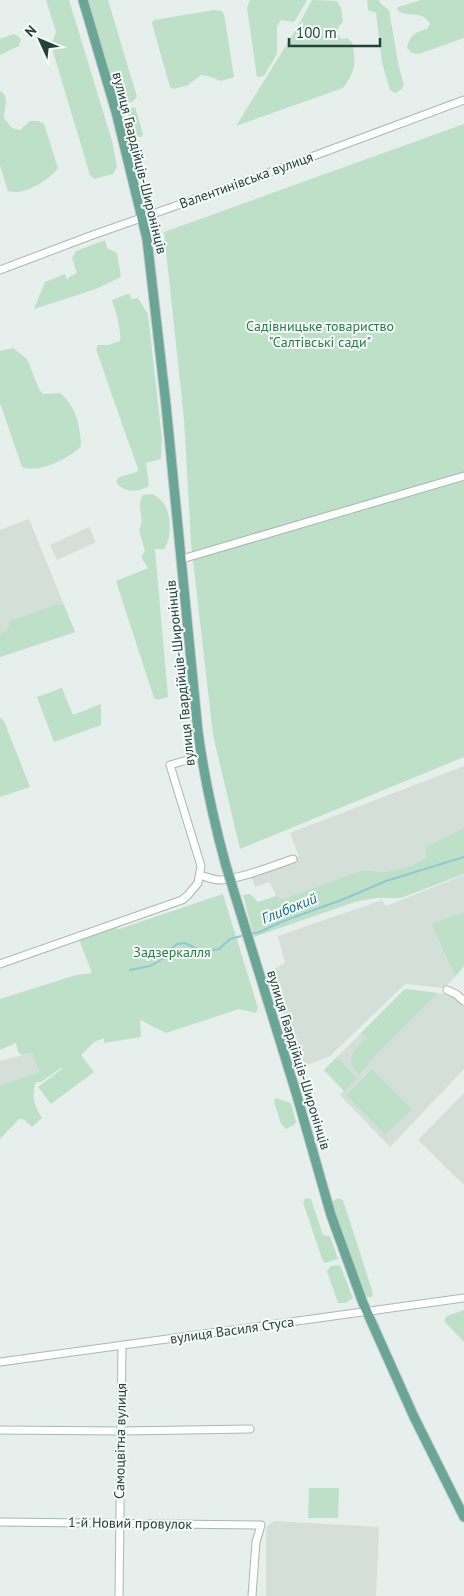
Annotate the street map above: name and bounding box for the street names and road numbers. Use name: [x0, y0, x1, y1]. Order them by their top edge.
street label: вулиця Гвардійців-Широнінців: [109, 70, 171, 256]
street label: Валентинівська вулиця: [177, 147, 315, 213]
street label: вулиця Гвардійців-Широнінців: [161, 579, 199, 767]
street label: вулиця Гвардійців-Широнінців: [263, 968, 335, 1152]
street label: вулиця Василя Стуса: [169, 1312, 295, 1348]
street label: Самоцвітна вулиця: [110, 1383, 130, 1499]
street label: 1-й Новий провулок: [68, 1513, 192, 1533]

